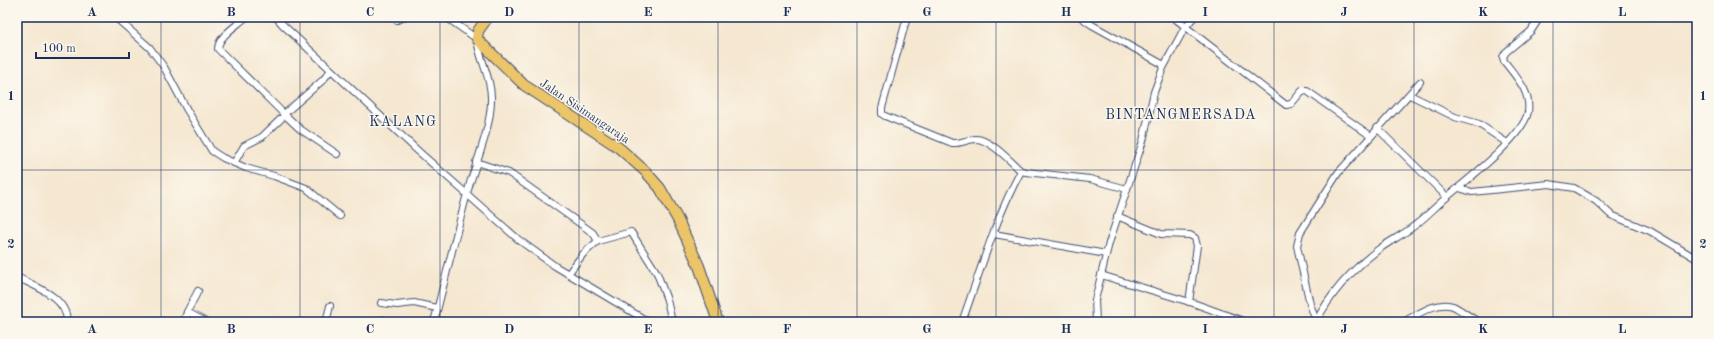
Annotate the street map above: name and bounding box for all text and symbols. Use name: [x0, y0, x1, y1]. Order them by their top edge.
text: A: [87, 6, 97, 19]
text: B: [226, 6, 236, 19]
text: C: [366, 6, 374, 19]
text: D: [504, 6, 514, 19]
text: E: [644, 6, 653, 19]
text: F: [783, 6, 792, 19]
text: G: [922, 6, 932, 19]
text: H: [1061, 6, 1072, 19]
text: I: [1202, 6, 1208, 19]
text: J: [1340, 6, 1348, 19]
text: K: [1478, 6, 1488, 19]
text: L: [1618, 6, 1627, 19]
scale bar: [36, 34, 129, 60]
text: 100 m: [42, 43, 76, 55]
street label: Jalan Sisimangaraja: [537, 77, 632, 146]
text: 1: [7, 90, 15, 103]
text: 1: [1699, 90, 1707, 103]
district label: BINTANGMERSADA: [1105, 108, 1257, 122]
district label: KALANG: [369, 115, 437, 129]
text: 2: [7, 238, 15, 251]
text: 2: [1699, 238, 1707, 251]
text: A: [87, 323, 97, 336]
text: B: [226, 323, 236, 336]
text: C: [366, 323, 374, 336]
text: D: [504, 323, 514, 336]
text: E: [644, 323, 653, 336]
text: F: [783, 323, 792, 336]
text: G: [922, 323, 932, 336]
text: H: [1061, 323, 1072, 336]
text: I: [1202, 323, 1208, 336]
text: J: [1340, 323, 1348, 336]
text: K: [1478, 323, 1488, 336]
text: L: [1618, 323, 1627, 336]

